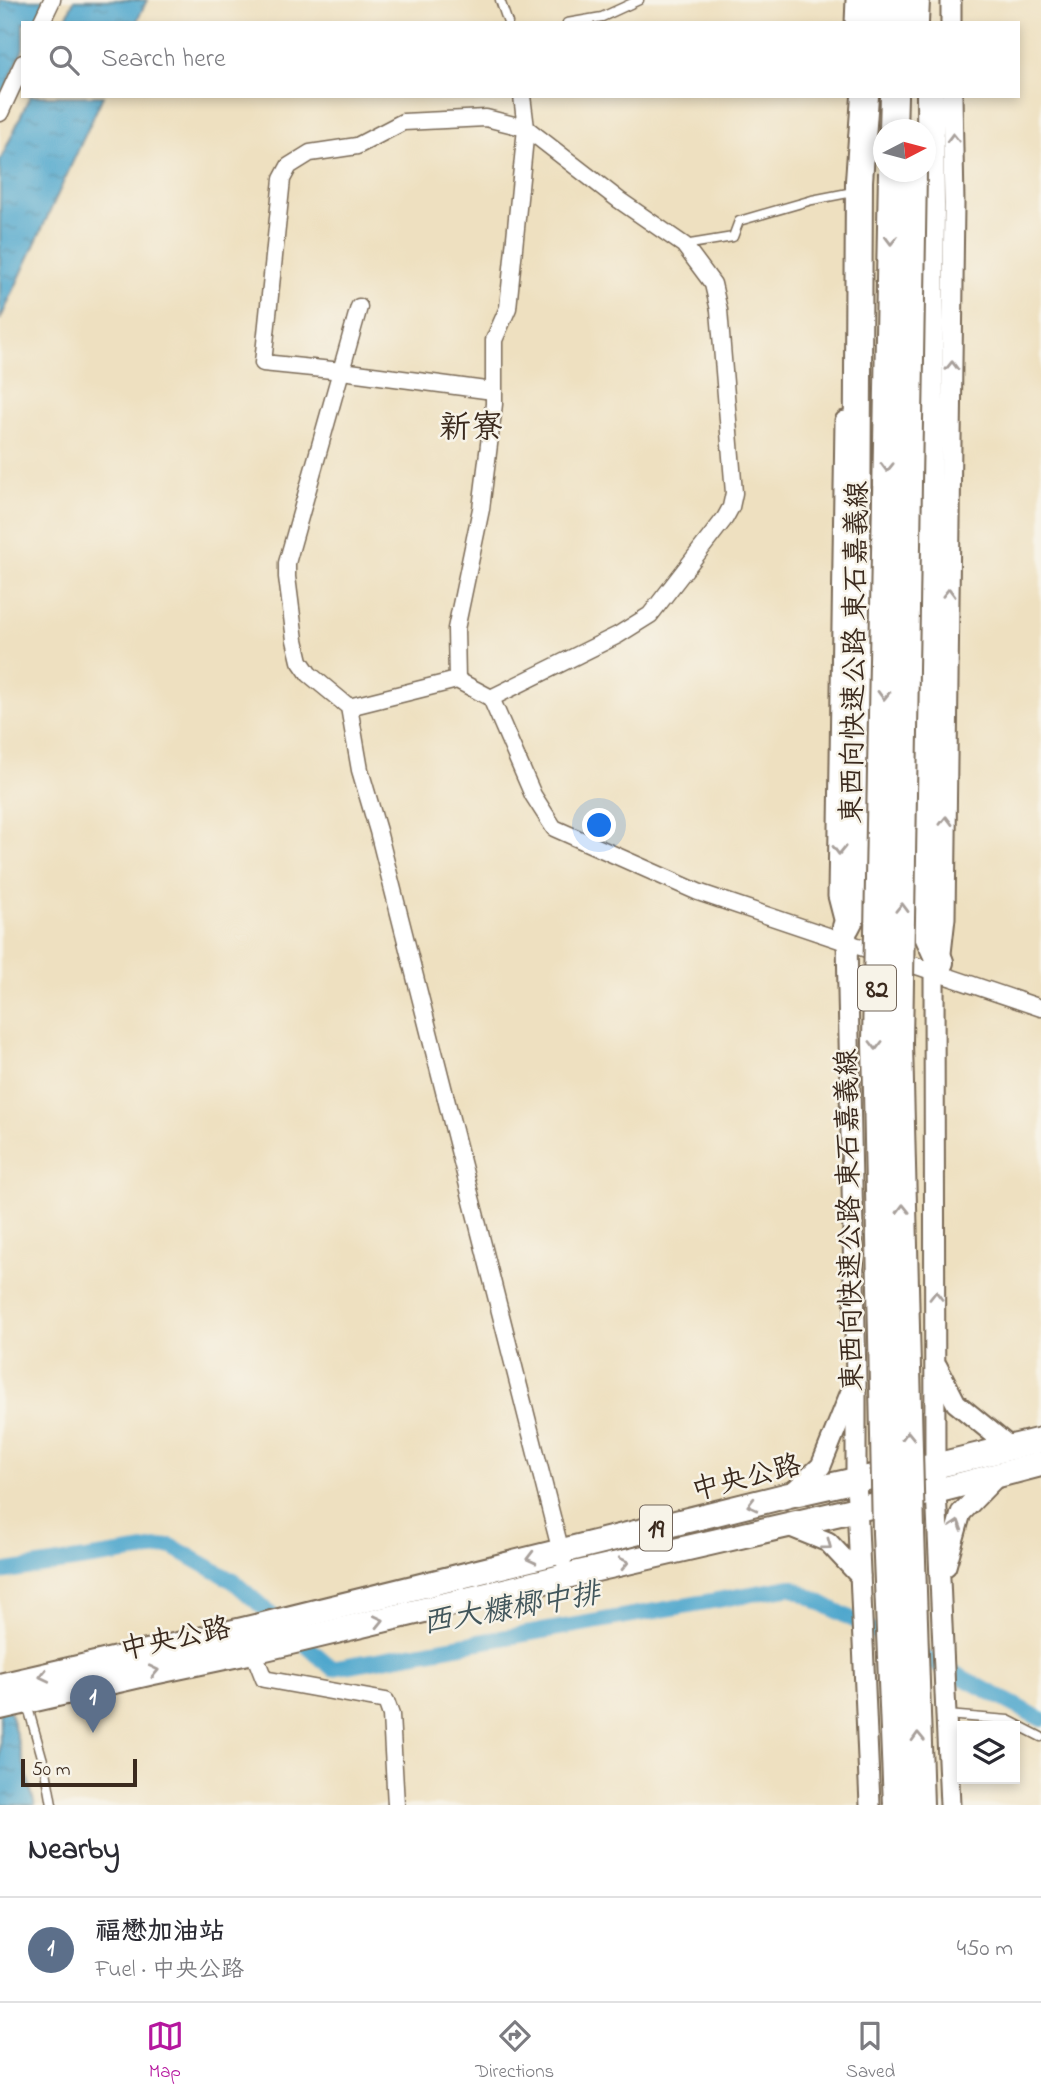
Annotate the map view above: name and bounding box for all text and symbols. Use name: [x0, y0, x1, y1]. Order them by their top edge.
search box: [21, 21, 1020, 98]
icon: search: [45, 41, 83, 79]
text: Search here: [101, 41, 226, 79]
north arrow: [873, 119, 936, 182]
one-way arrow: [945, 133, 961, 143]
one-way arrow: [883, 235, 899, 245]
one-way arrow: [944, 360, 960, 371]
district label: 新寮: [439, 406, 503, 453]
one-way arrow: [880, 462, 895, 473]
street label: 東西向快速公路 東石嘉義線: [833, 480, 880, 824]
one-way arrow: [941, 588, 957, 598]
one-way arrow: [876, 690, 892, 700]
your location: [582, 808, 616, 842]
one-way arrow: [939, 815, 954, 826]
one-way arrow: [831, 846, 847, 856]
one-way arrow: [894, 902, 909, 913]
road number: 82: [858, 965, 896, 1010]
one-way arrow: [869, 1039, 884, 1050]
street label: 東西向快速公路 東石嘉義線: [828, 1048, 875, 1392]
one-way arrow: [895, 1203, 911, 1213]
one-way arrow: [928, 1290, 944, 1301]
one-way arrow: [901, 1430, 916, 1441]
street label: 中央公路: [688, 1446, 806, 1513]
one-way arrow: [746, 1496, 758, 1511]
road number: 19: [640, 1506, 672, 1550]
one-way arrow: [949, 1519, 963, 1531]
one-way arrow: [820, 1537, 832, 1549]
one-way arrow: [525, 1550, 537, 1564]
one-way arrow: [618, 1556, 630, 1571]
water label: 西大糠榔中排: [419, 1572, 607, 1647]
street label: 中央公路: [117, 1609, 235, 1672]
one-way arrow: [373, 1615, 385, 1629]
one-way arrow: [148, 1665, 160, 1680]
one-way arrow: [38, 1668, 50, 1682]
pin: 1: [70, 1675, 116, 1733]
map controls: [957, 1721, 1020, 1784]
button: layers: [957, 1721, 1020, 1784]
one-way arrow: [910, 1731, 926, 1742]
scale bar: [21, 1756, 136, 1788]
text: 50 m: [32, 1757, 71, 1784]
text: Nearby: [28, 1829, 120, 1873]
text: 福懋加油站: [95, 1914, 225, 1952]
text: 1: [47, 1933, 55, 1966]
text: 450 m: [957, 1933, 1013, 1966]
text: Fuel · 中央公路: [95, 1954, 244, 1987]
tab: Map: [146, 2017, 184, 2086]
tab: Directions: [475, 2017, 554, 2086]
tab: Saved: [846, 2017, 895, 2086]

